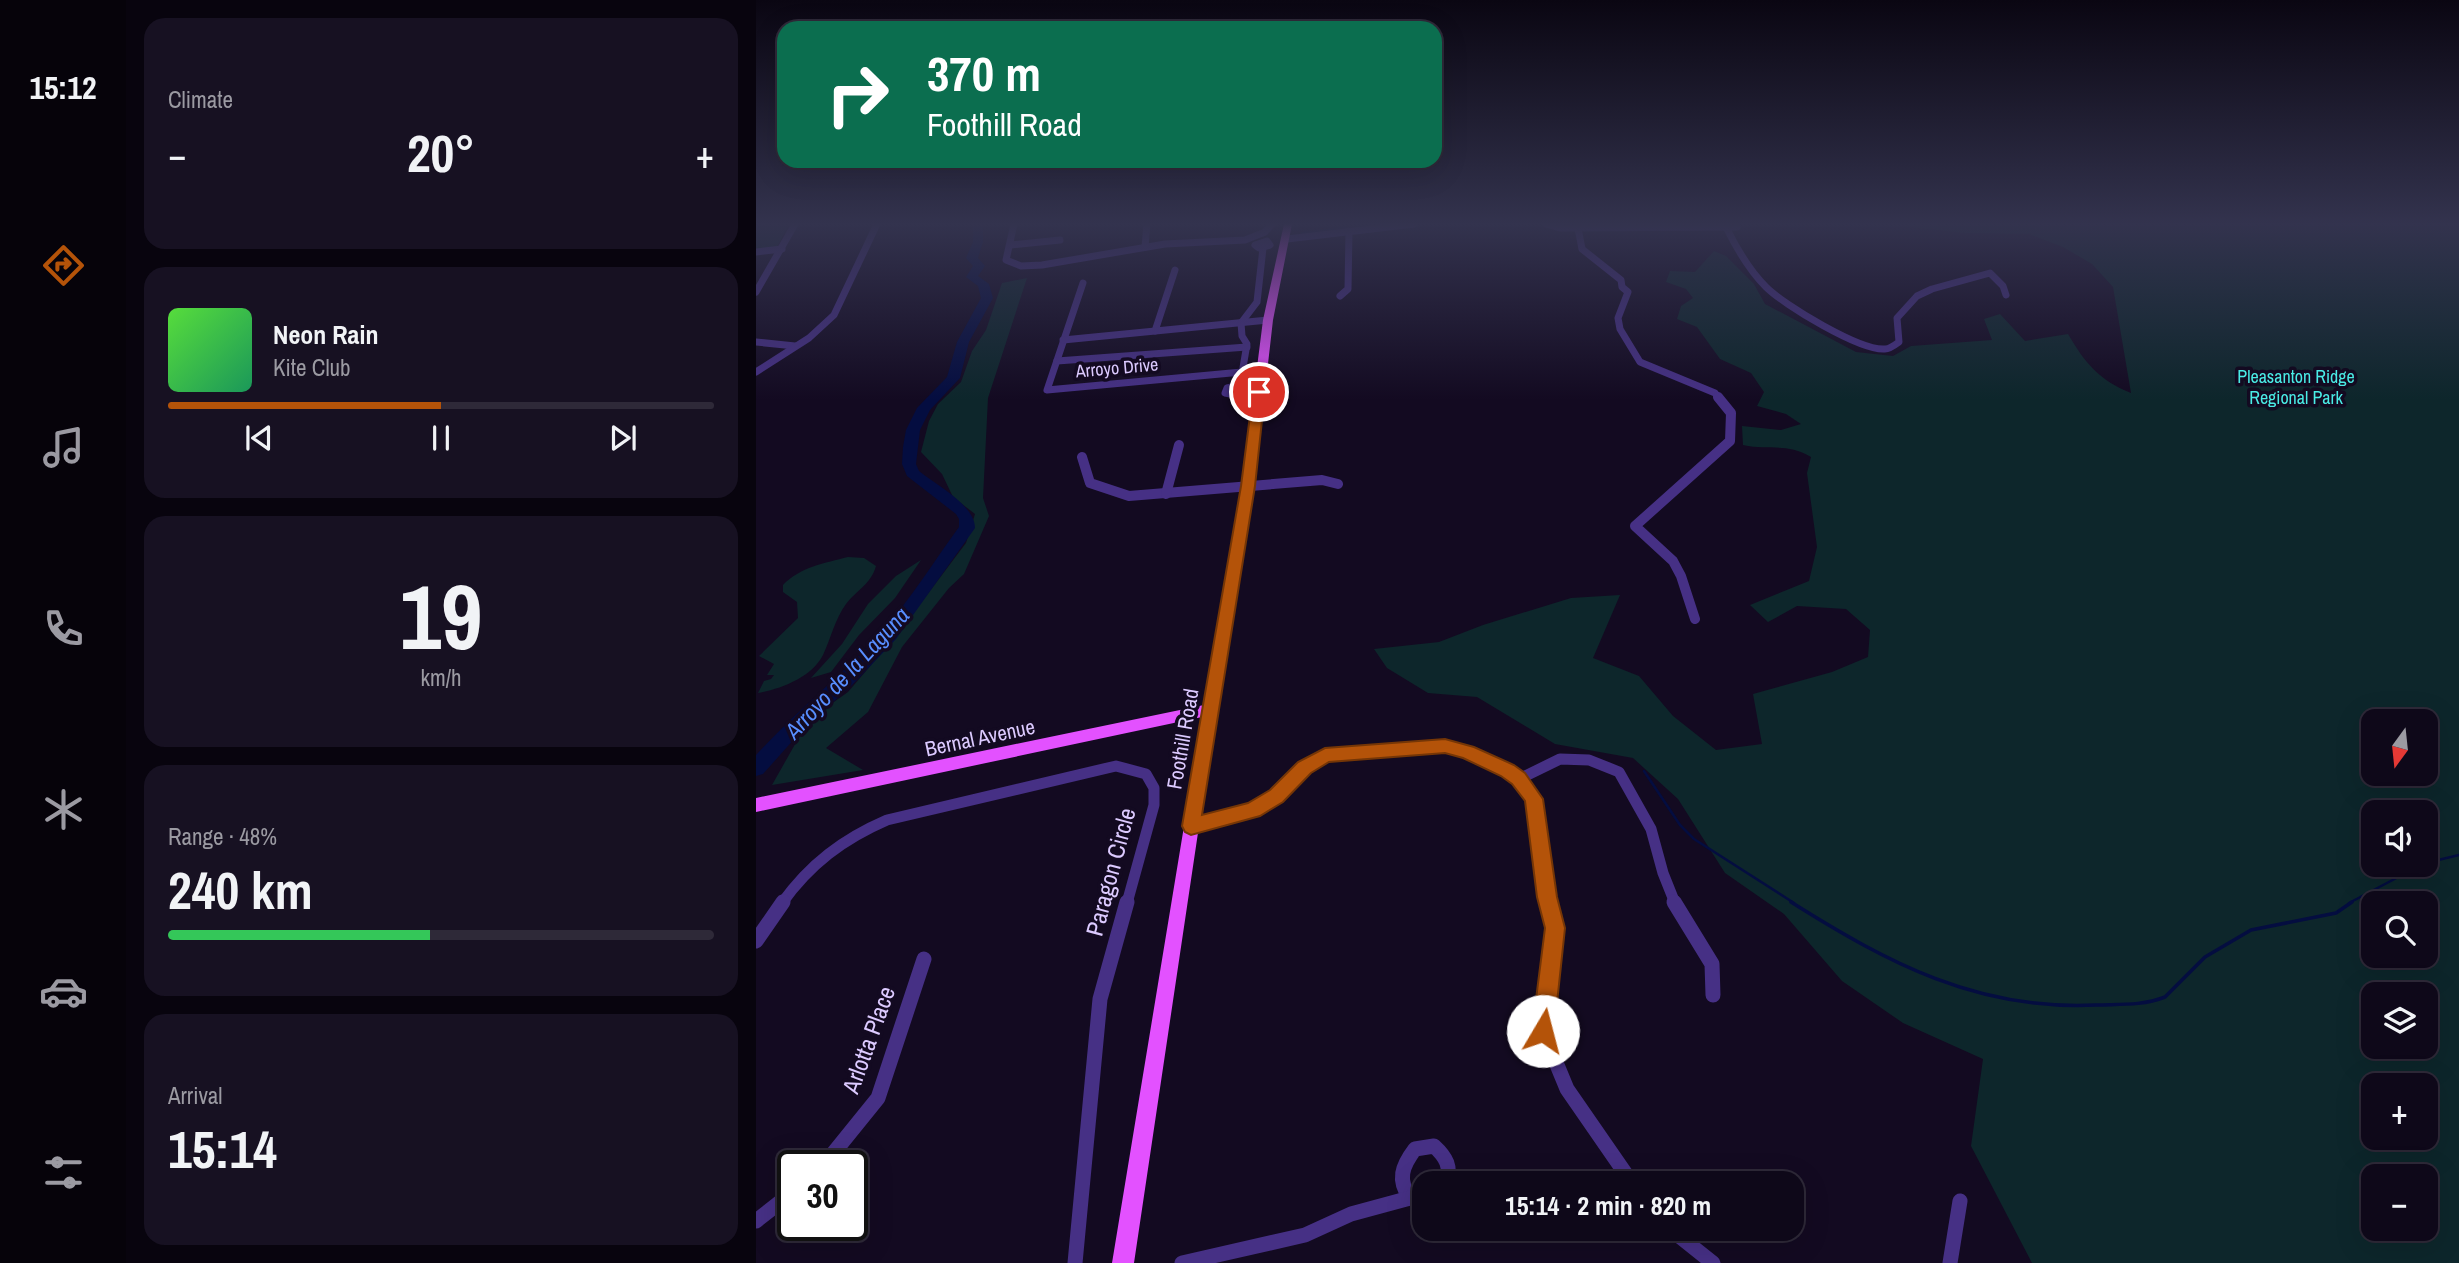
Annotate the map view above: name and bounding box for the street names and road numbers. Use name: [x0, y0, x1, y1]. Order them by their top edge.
street label: Arroyo Drive: [1074, 351, 1159, 384]
street label: Foothill Road: [1159, 686, 1206, 791]
street label: Bernal Avenue: [922, 712, 1038, 763]
street label: Paragon Circle: [1078, 804, 1142, 939]
street label: Arlotta Place: [834, 982, 902, 1098]

